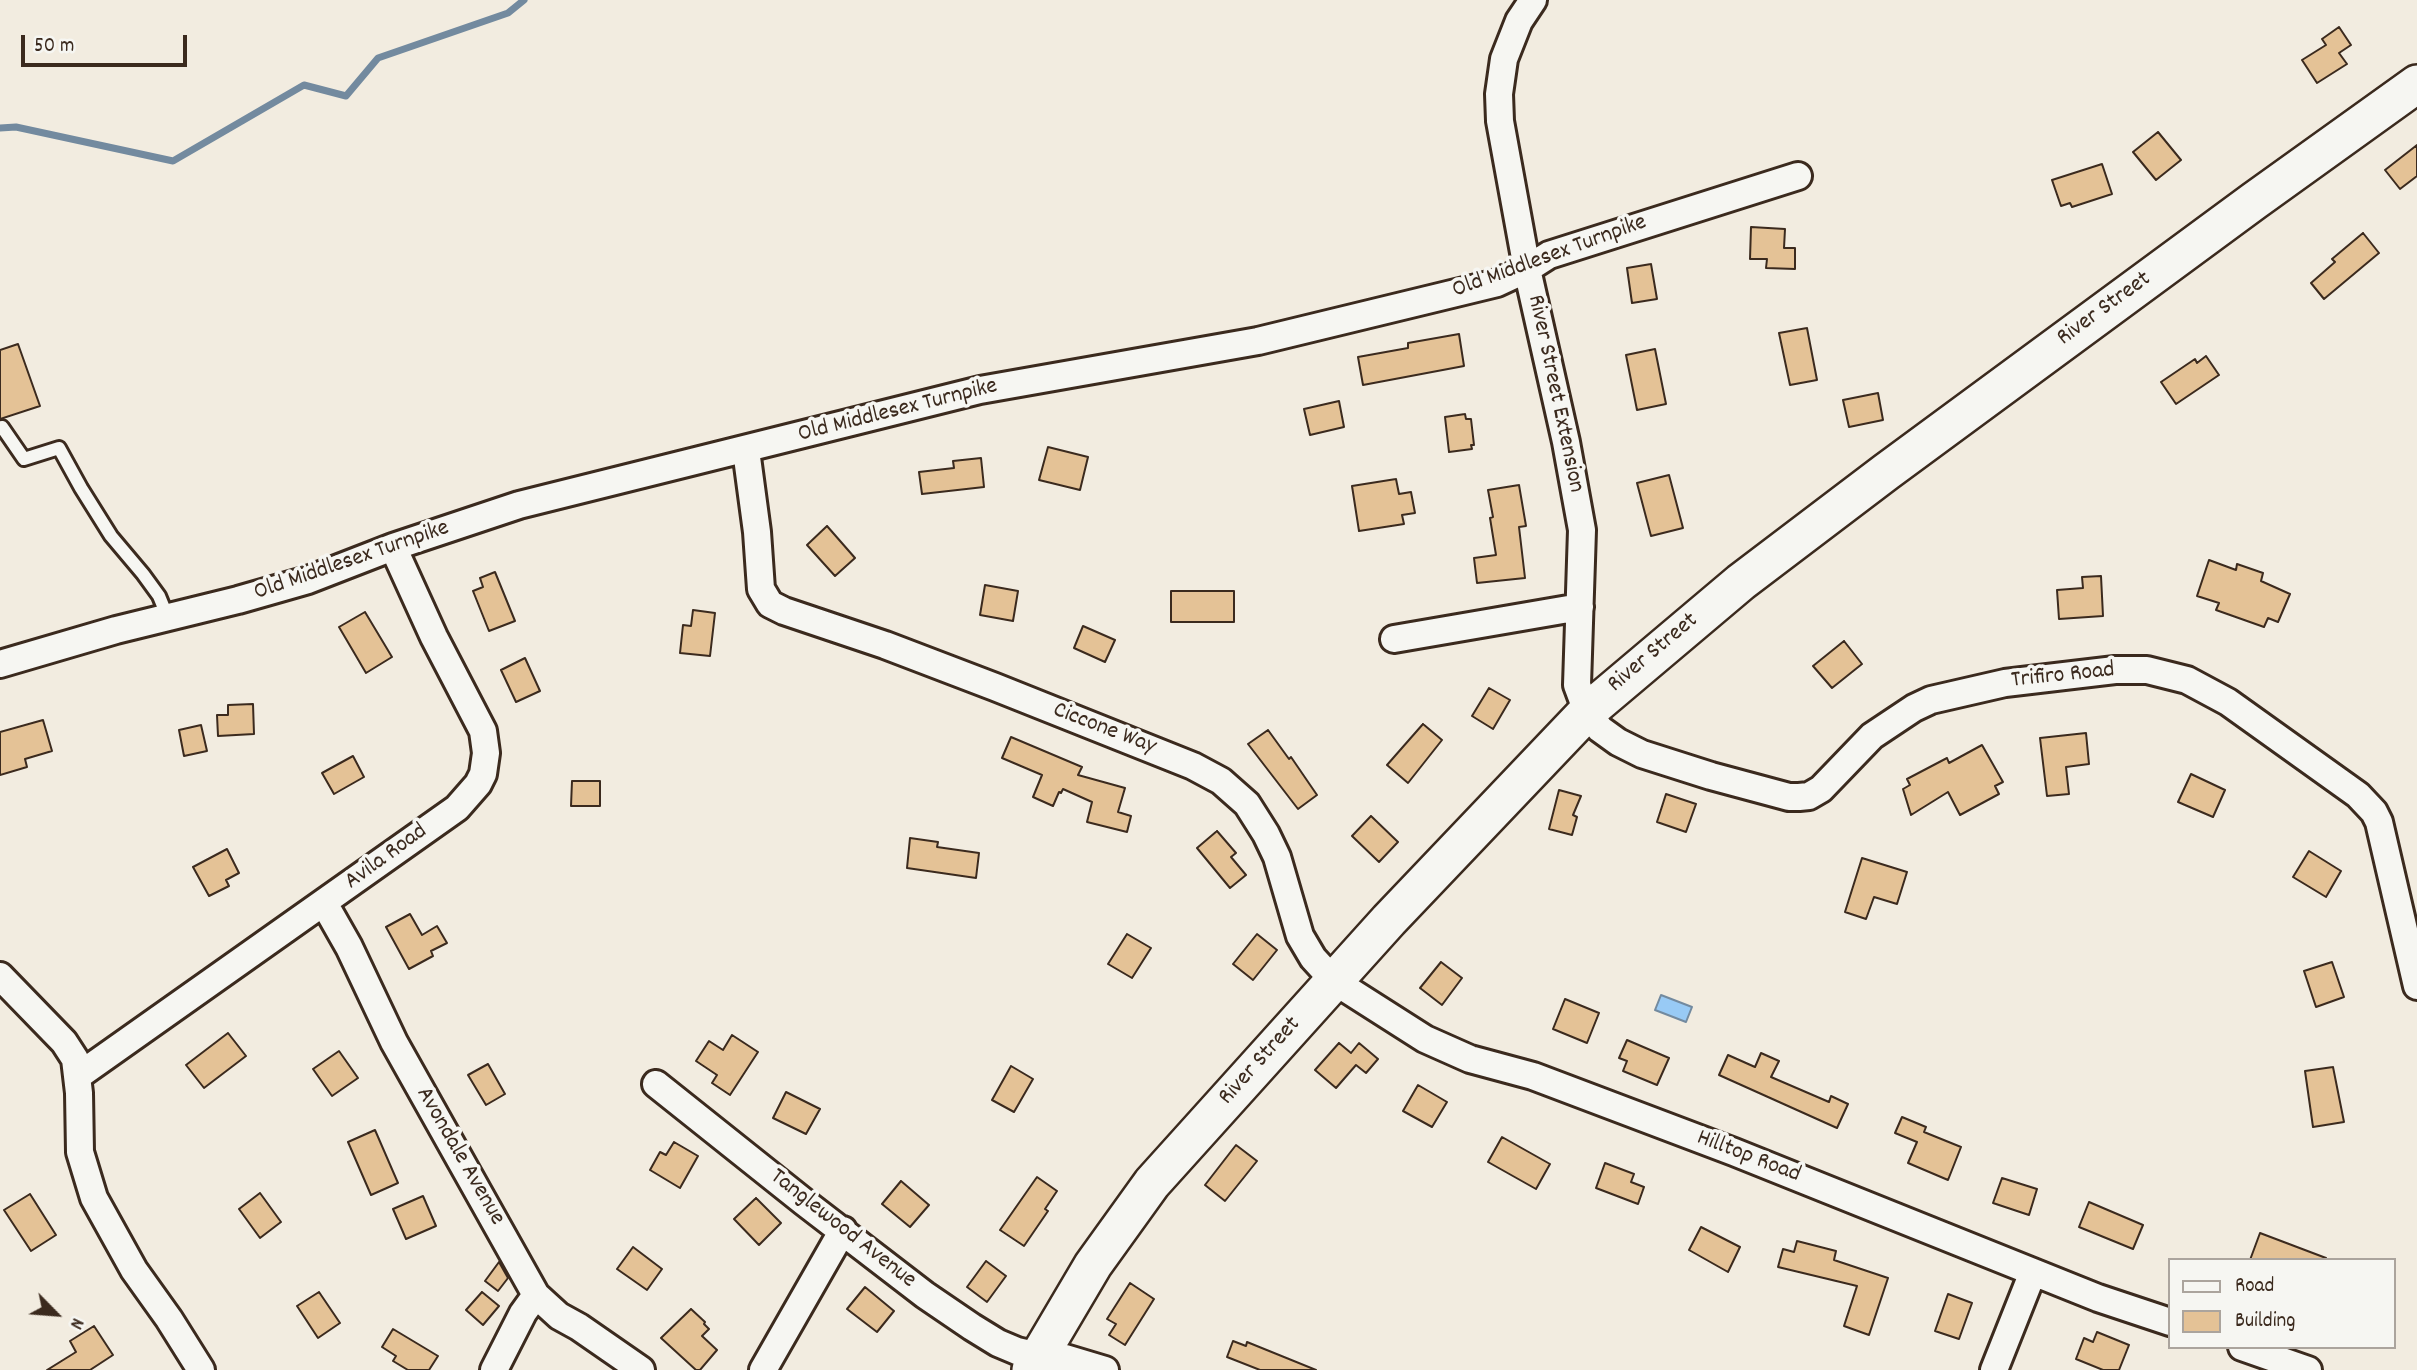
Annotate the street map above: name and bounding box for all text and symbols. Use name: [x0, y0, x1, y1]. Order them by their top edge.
scale bar: [24, 21, 191, 65]
text: 50 m: [34, 32, 74, 62]
street label: Old Middlesex Turnpike: [1449, 210, 1651, 306]
street label: River Street: [2052, 266, 2158, 354]
street label: River Street Extension: [1519, 292, 1589, 496]
street label: Old Middlesex Turnpike: [795, 373, 1001, 451]
street label: Old Middlesex Turnpike: [251, 515, 453, 609]
street label: River Street: [1603, 608, 1705, 700]
street label: Trifiro Road: [2010, 657, 2116, 697]
street label: Ciccone Way: [1048, 697, 1160, 763]
street label: Avila Road: [340, 818, 434, 898]
street label: River Street: [1214, 1012, 1308, 1112]
street label: Avondale Avenue: [408, 1083, 510, 1231]
street label: Hilltop Road: [1692, 1125, 1804, 1191]
street label: Tanglewood Avenue: [763, 1164, 921, 1296]
legend: [2168, 1258, 2396, 1349]
text: Road: [2235, 1272, 2274, 1302]
north arrow: [21, 1279, 91, 1349]
text: Building: [2235, 1307, 2295, 1337]
text: N: [61, 1313, 90, 1333]

